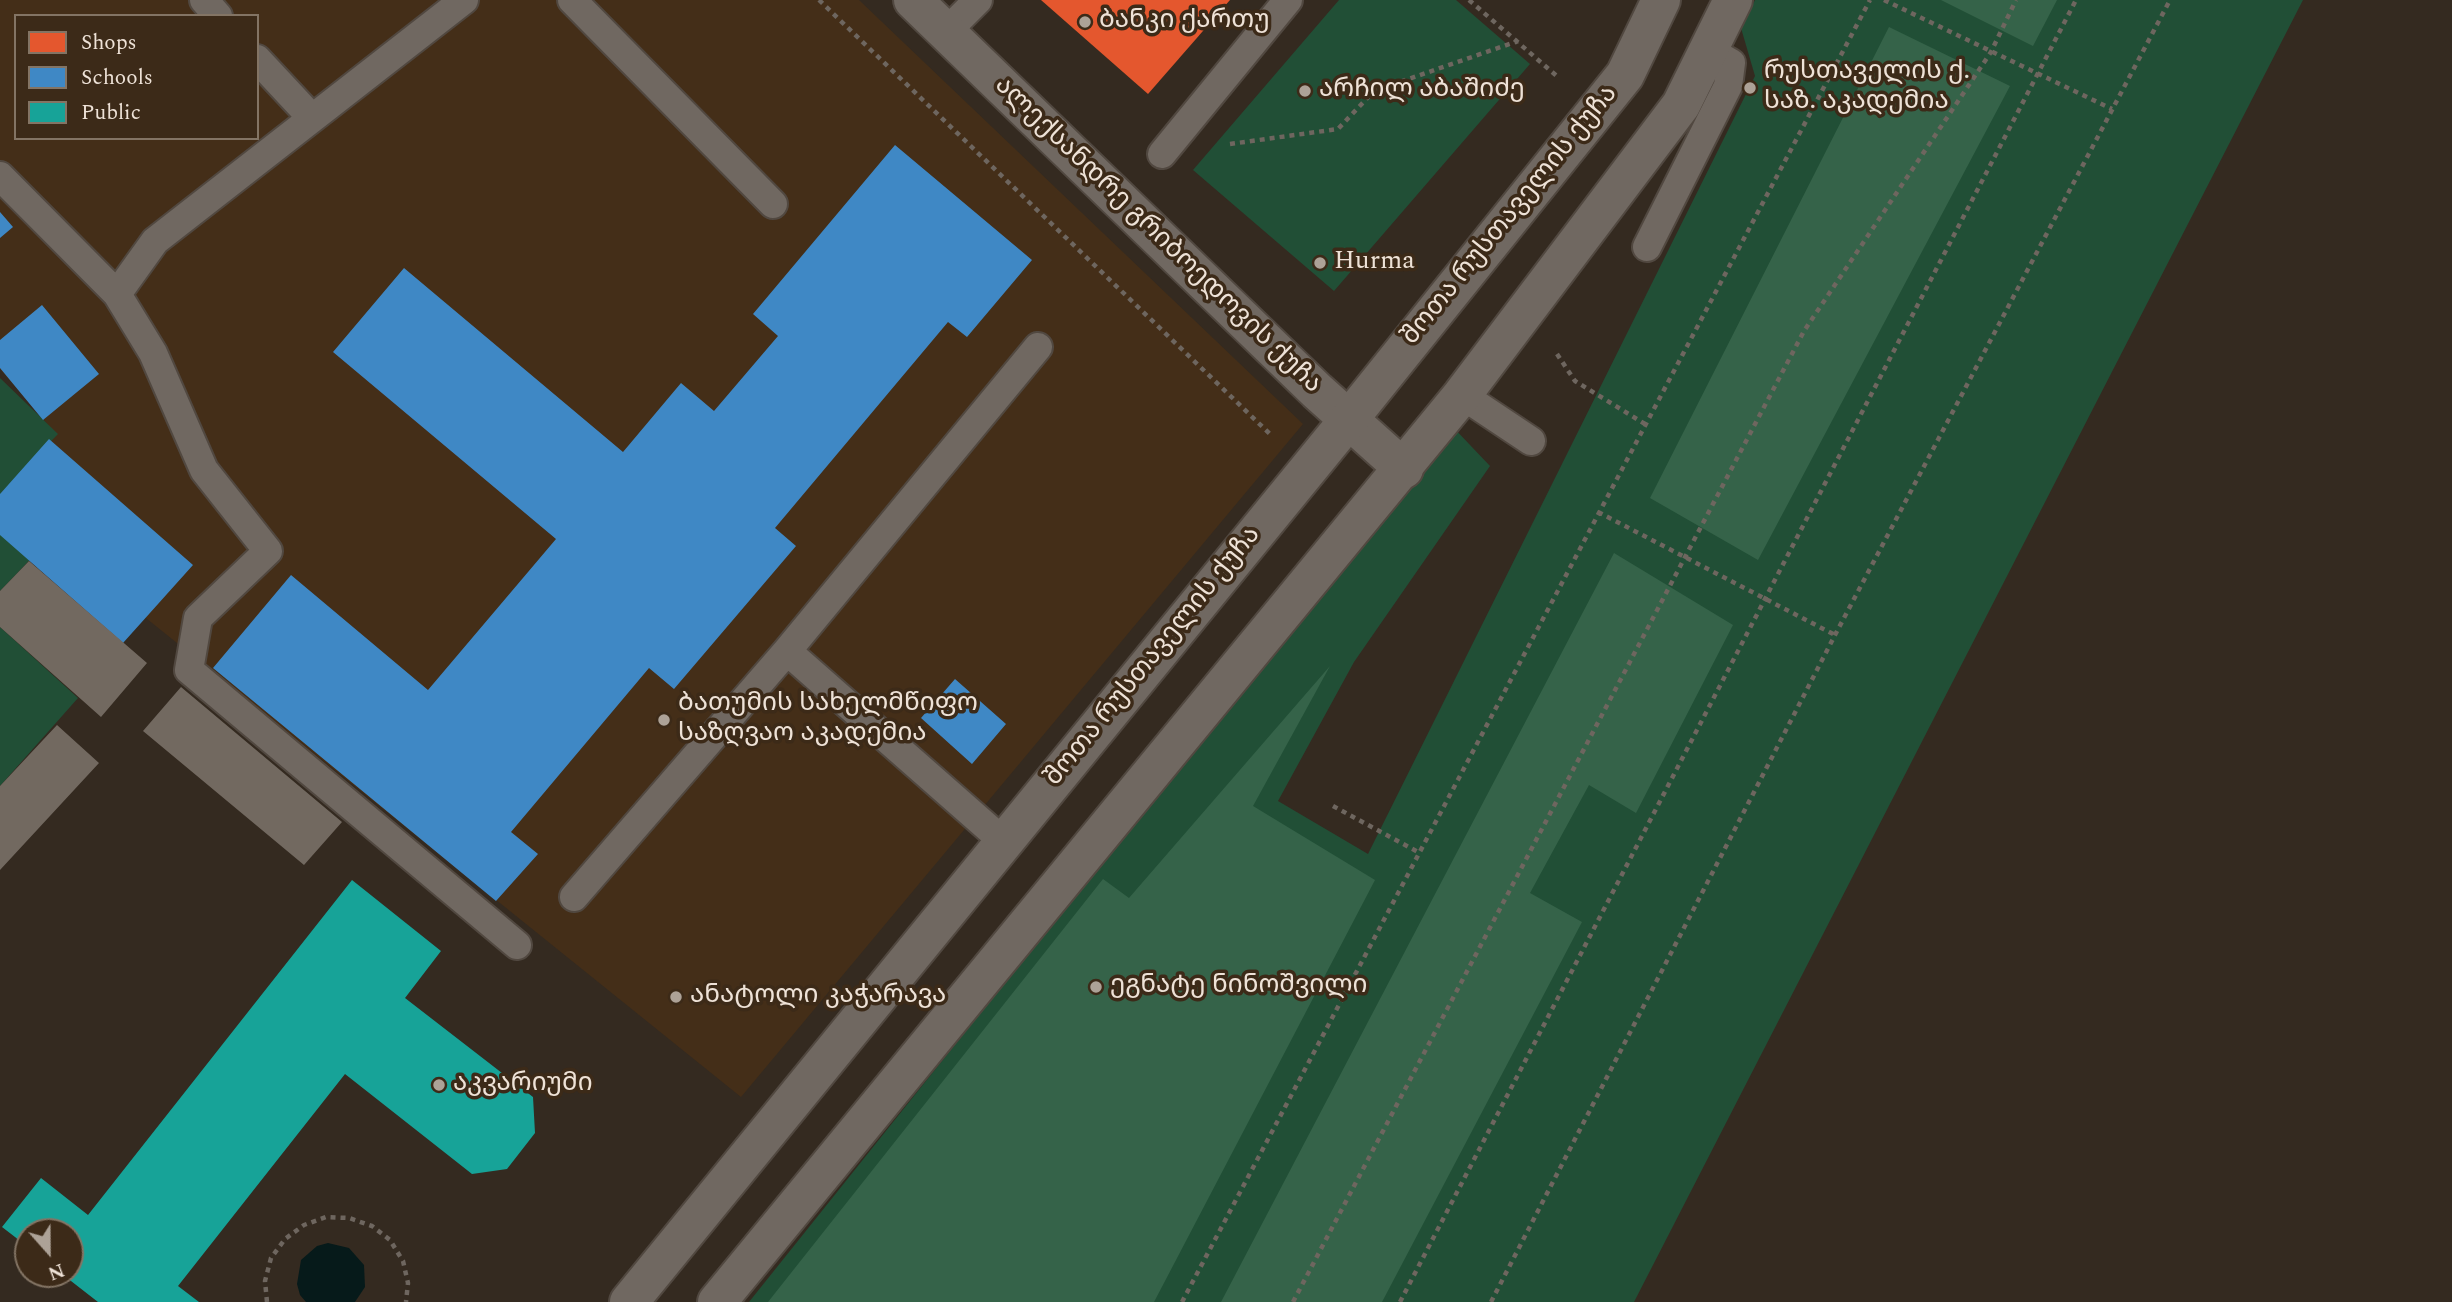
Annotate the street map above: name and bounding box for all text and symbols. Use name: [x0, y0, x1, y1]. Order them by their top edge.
place label: ბანკი ქართუ: [1099, 6, 1270, 38]
legend: [14, 14, 259, 140]
marker: ბანკი ქართუ: [1077, 14, 1093, 30]
text: Shops: [81, 27, 137, 59]
place label: რუსთაველის ქ. საზ. აკადემია: [1764, 57, 1970, 119]
text: Schools: [81, 62, 153, 94]
street label: ალექსანდრე გრიბოედოვის ქუჩა: [987, 71, 1327, 401]
place label: არჩილ აბაშიძე: [1319, 75, 1525, 107]
street label: შოთა რუსთაველის ქუჩა: [1397, 80, 1625, 352]
marker: რუსთაველის ქ. საზ. აკადემია: [1742, 80, 1758, 96]
marker: არჩილ აბაშიძე: [1297, 83, 1313, 99]
text: Public: [81, 97, 141, 129]
place label: Hurma: [1334, 247, 1415, 279]
marker: Hurma: [1312, 255, 1328, 271]
street label: შოთა რუსთაველის ქუჩა: [1040, 521, 1268, 793]
place label: ბათუმის სახელმწიფო საზღვაო აკადემია: [678, 689, 978, 750]
marker: ბათუმის სახელმწიფო საზღვაო აკადემია: [656, 712, 672, 728]
place label: ეგნატე ნინოშვილი: [1110, 971, 1368, 1003]
marker: ეგნატე ნინოშვილი: [1088, 979, 1104, 995]
place label: ანატოლი კაჭარავა: [690, 981, 946, 1013]
marker: ანატოლი კაჭარავა: [668, 989, 684, 1005]
place label: აკვარიუმი: [453, 1069, 593, 1101]
marker: აკვარიუმი: [431, 1077, 447, 1093]
north arrow: [14, 1218, 84, 1288]
text: N: [44, 1255, 68, 1288]

